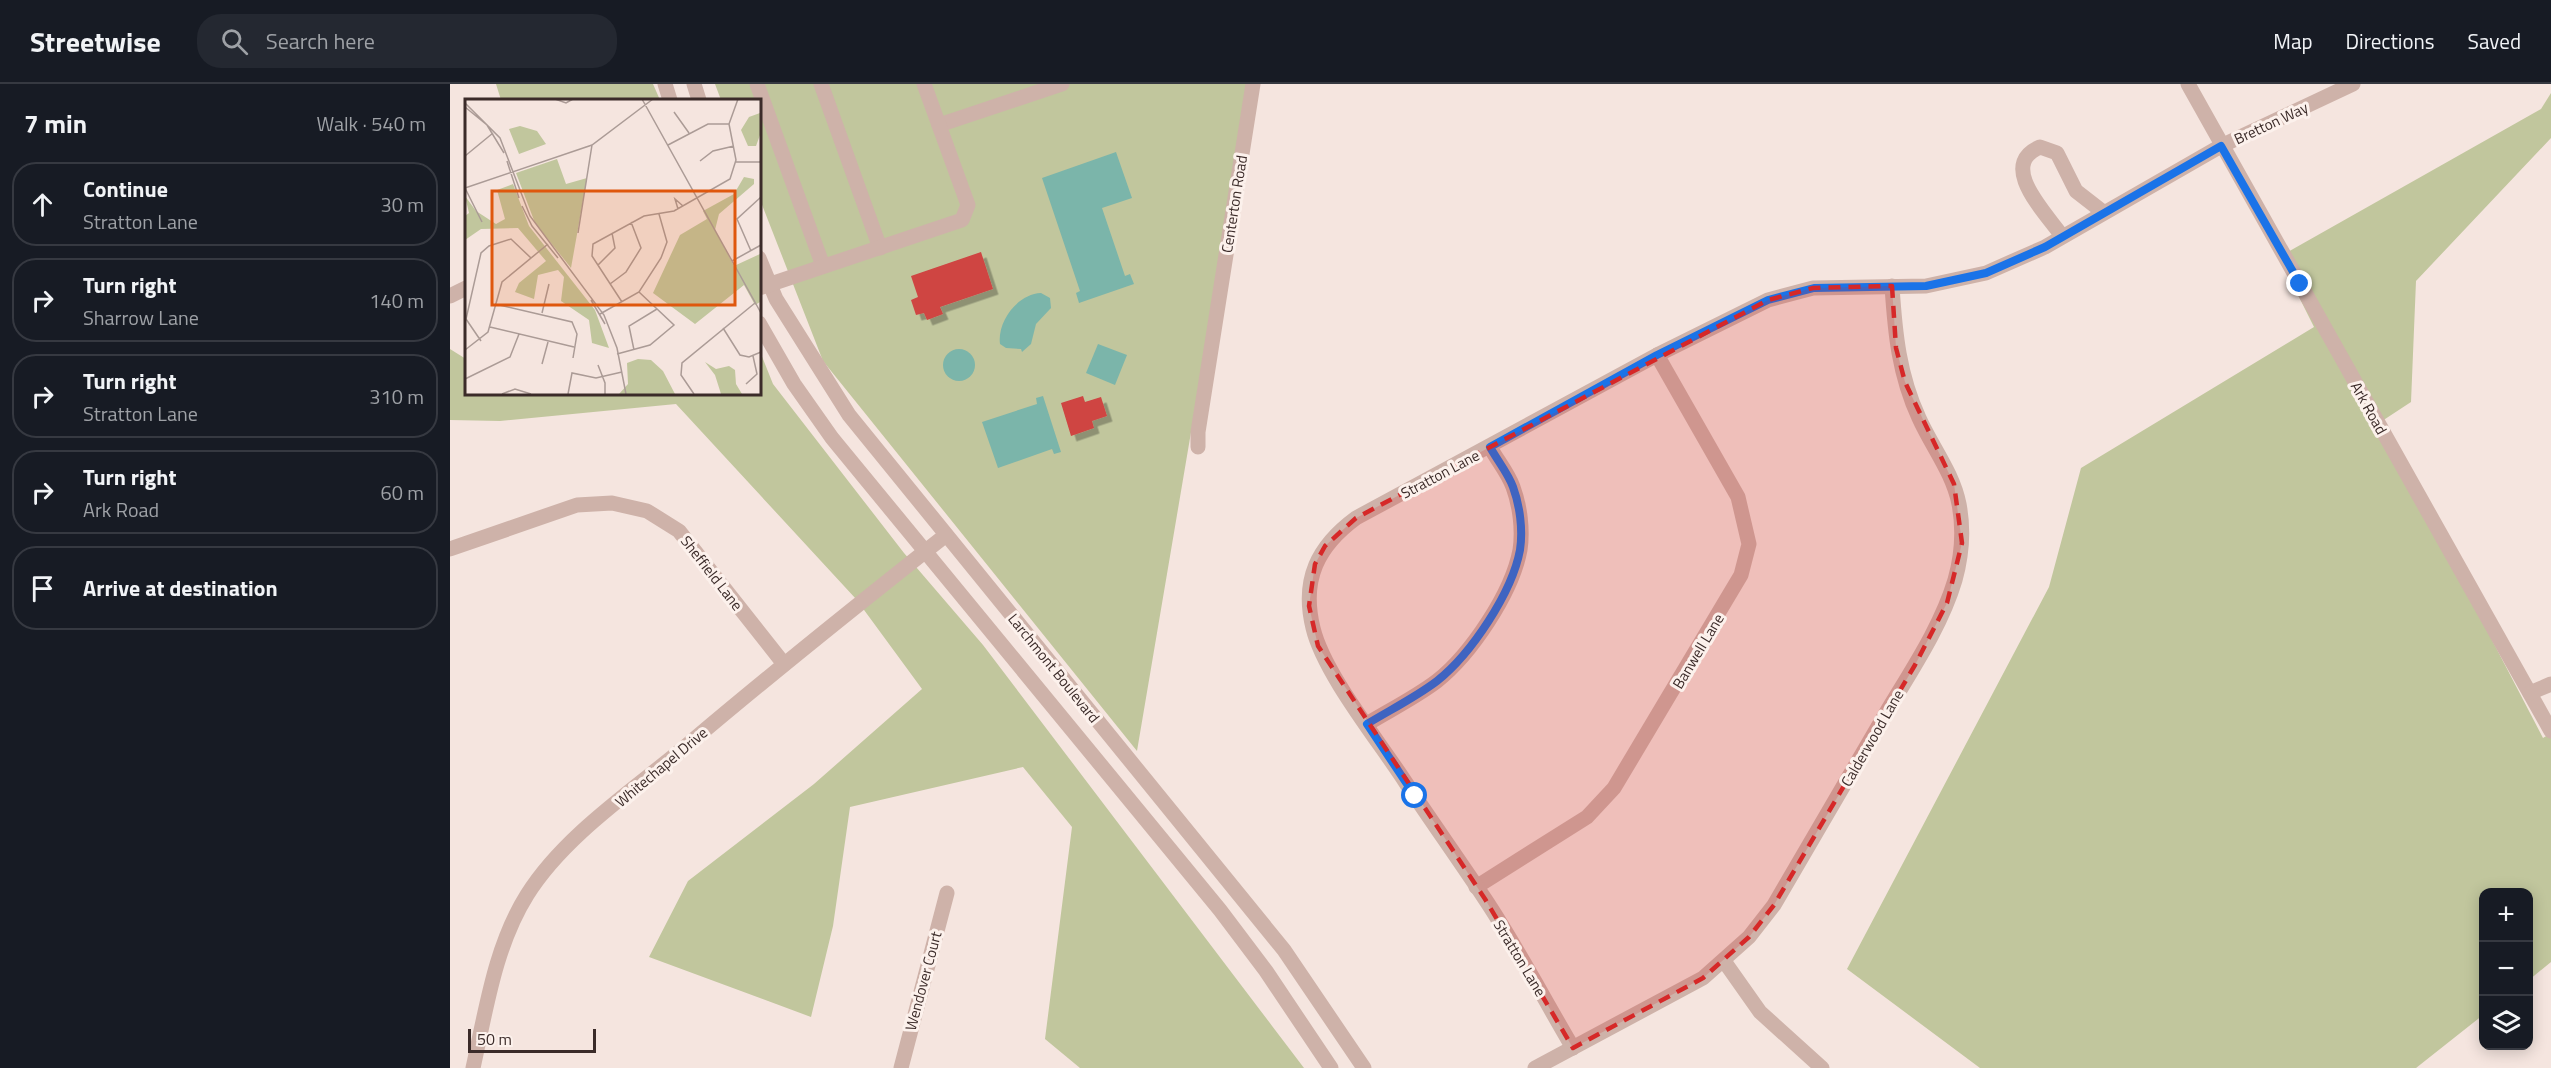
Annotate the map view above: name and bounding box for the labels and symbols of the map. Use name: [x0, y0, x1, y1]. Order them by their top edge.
street label: Bretton Way: [2230, 96, 2312, 150]
inset map: [465, 99, 760, 394]
street label: Centerton Road: [1215, 153, 1253, 255]
route end: [2286, 270, 2312, 296]
street label: Ark Road: [2345, 377, 2393, 439]
street label: Stratton Lane: [1397, 444, 1483, 504]
street label: Sheffield Lane: [675, 531, 749, 615]
street label: Larchmont Boulevard: [1003, 608, 1105, 728]
street label: Banwell Lane: [1666, 609, 1730, 693]
street label: Calderwood Lane: [1835, 685, 1909, 791]
street label: Whitechapel Drive: [610, 721, 712, 813]
route start: [1401, 782, 1427, 808]
street label: Stratton Lane: [1488, 915, 1552, 1001]
street label: Wendover Court: [899, 928, 947, 1033]
scale bar: [468, 1026, 596, 1054]

